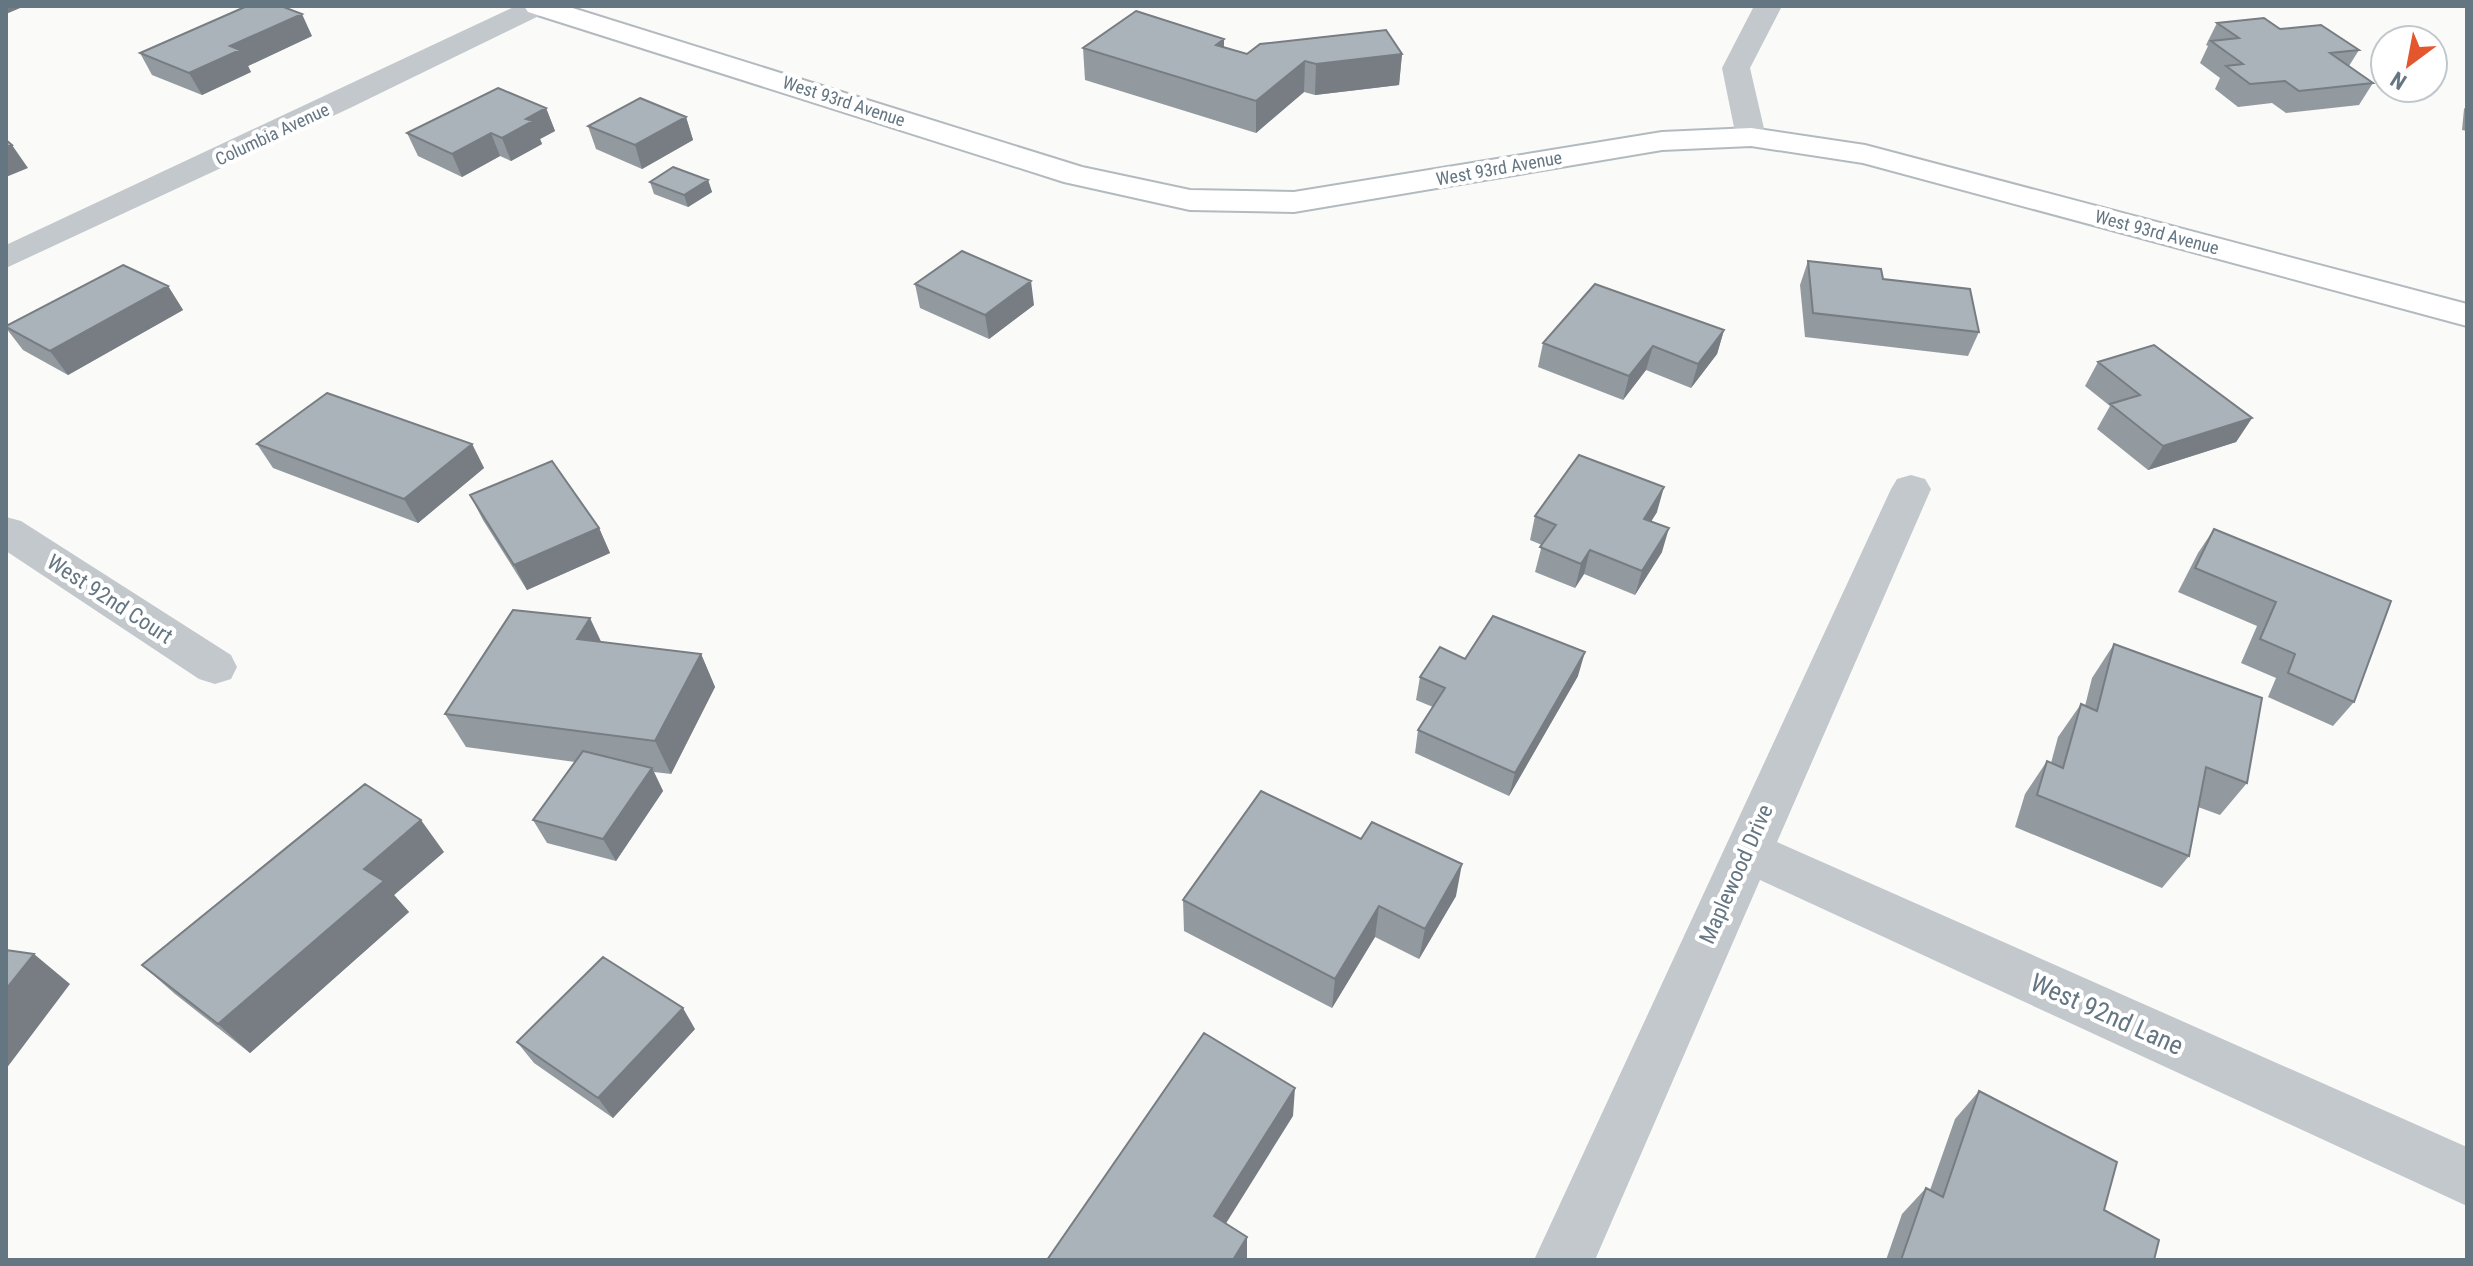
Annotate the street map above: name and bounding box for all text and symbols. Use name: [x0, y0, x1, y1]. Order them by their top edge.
north arrow: [2369, 24, 2449, 104]
text: N: [2386, 66, 2411, 95]
street label: West 93rd Avenue: [780, 71, 908, 131]
street label: Columbia Avenue: [212, 98, 332, 170]
street label: West 93rd Avenue: [1434, 147, 1564, 189]
street label: West 93rd Avenue: [2093, 205, 2221, 259]
street label: West 92nd Court: [43, 549, 177, 649]
street label: Maplewood Drive: [1694, 801, 1778, 947]
street label: West 92nd Lane: [2026, 967, 2188, 1061]

